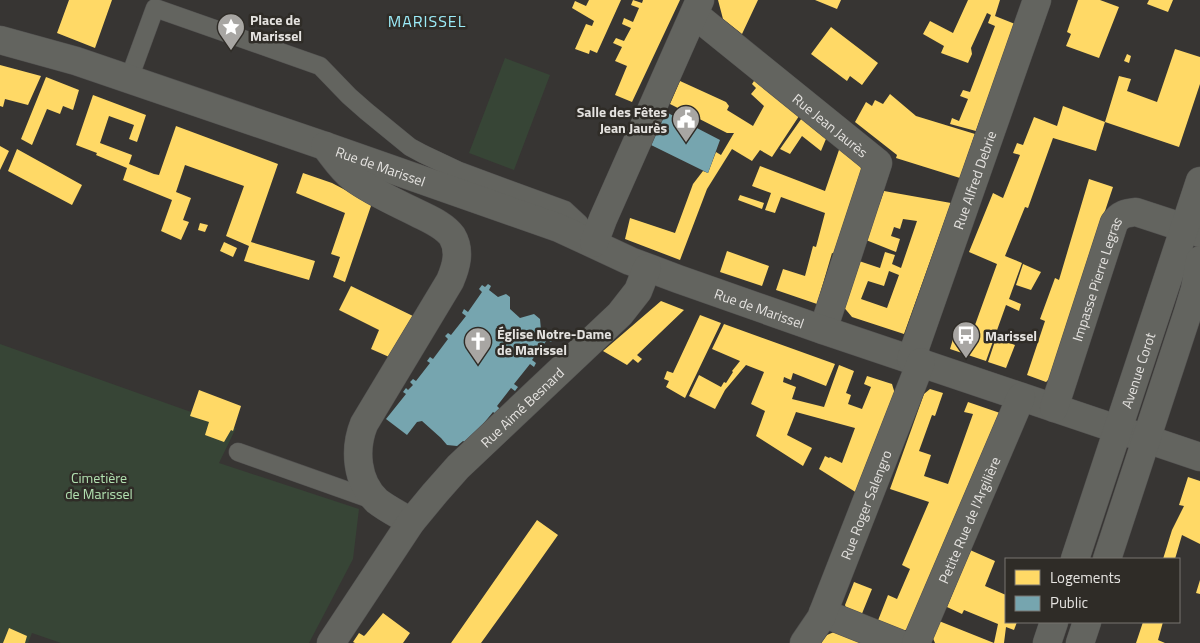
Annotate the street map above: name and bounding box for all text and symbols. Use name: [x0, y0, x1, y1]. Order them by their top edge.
place label: Place de Marissel: [250, 9, 302, 46]
district label: MARISSEL: [388, 9, 466, 33]
place icon: Place de Marissel: [216, 12, 246, 51]
street label: Rue Jean Jaurès: [789, 88, 873, 162]
place label: Salle des Fêtes Jean Jaurès: [577, 101, 667, 138]
public building icon: Salle des Fêtes Jean Jaurès: [671, 104, 701, 143]
street label: Rue Alfred Debrie: [947, 128, 1001, 232]
street label: Rue de Marissel: [333, 140, 428, 191]
street label: Impasse Pierre Legras: [1066, 211, 1126, 344]
street label: Rue de Marissel: [712, 282, 807, 333]
bus stop icon: Marissel: [951, 320, 981, 359]
place label: Église Notre-Dame de Marissel: [497, 323, 611, 360]
place label: Marissel: [985, 325, 1037, 346]
church icon: Église Notre-Dame de Marissel: [463, 326, 493, 365]
street label: Avenue Corot: [1115, 329, 1160, 411]
street label: Rue Aimé Besnard: [475, 362, 568, 452]
street label: Rue Roger Salengro: [834, 447, 896, 562]
street label: Petite Rue de l'Argilière: [932, 453, 1005, 587]
park label: Cimetière de Marissel: [65, 467, 133, 504]
legend: [1005, 558, 1180, 623]
text: Logements: [1050, 566, 1121, 589]
text: Public: [1050, 591, 1088, 614]

